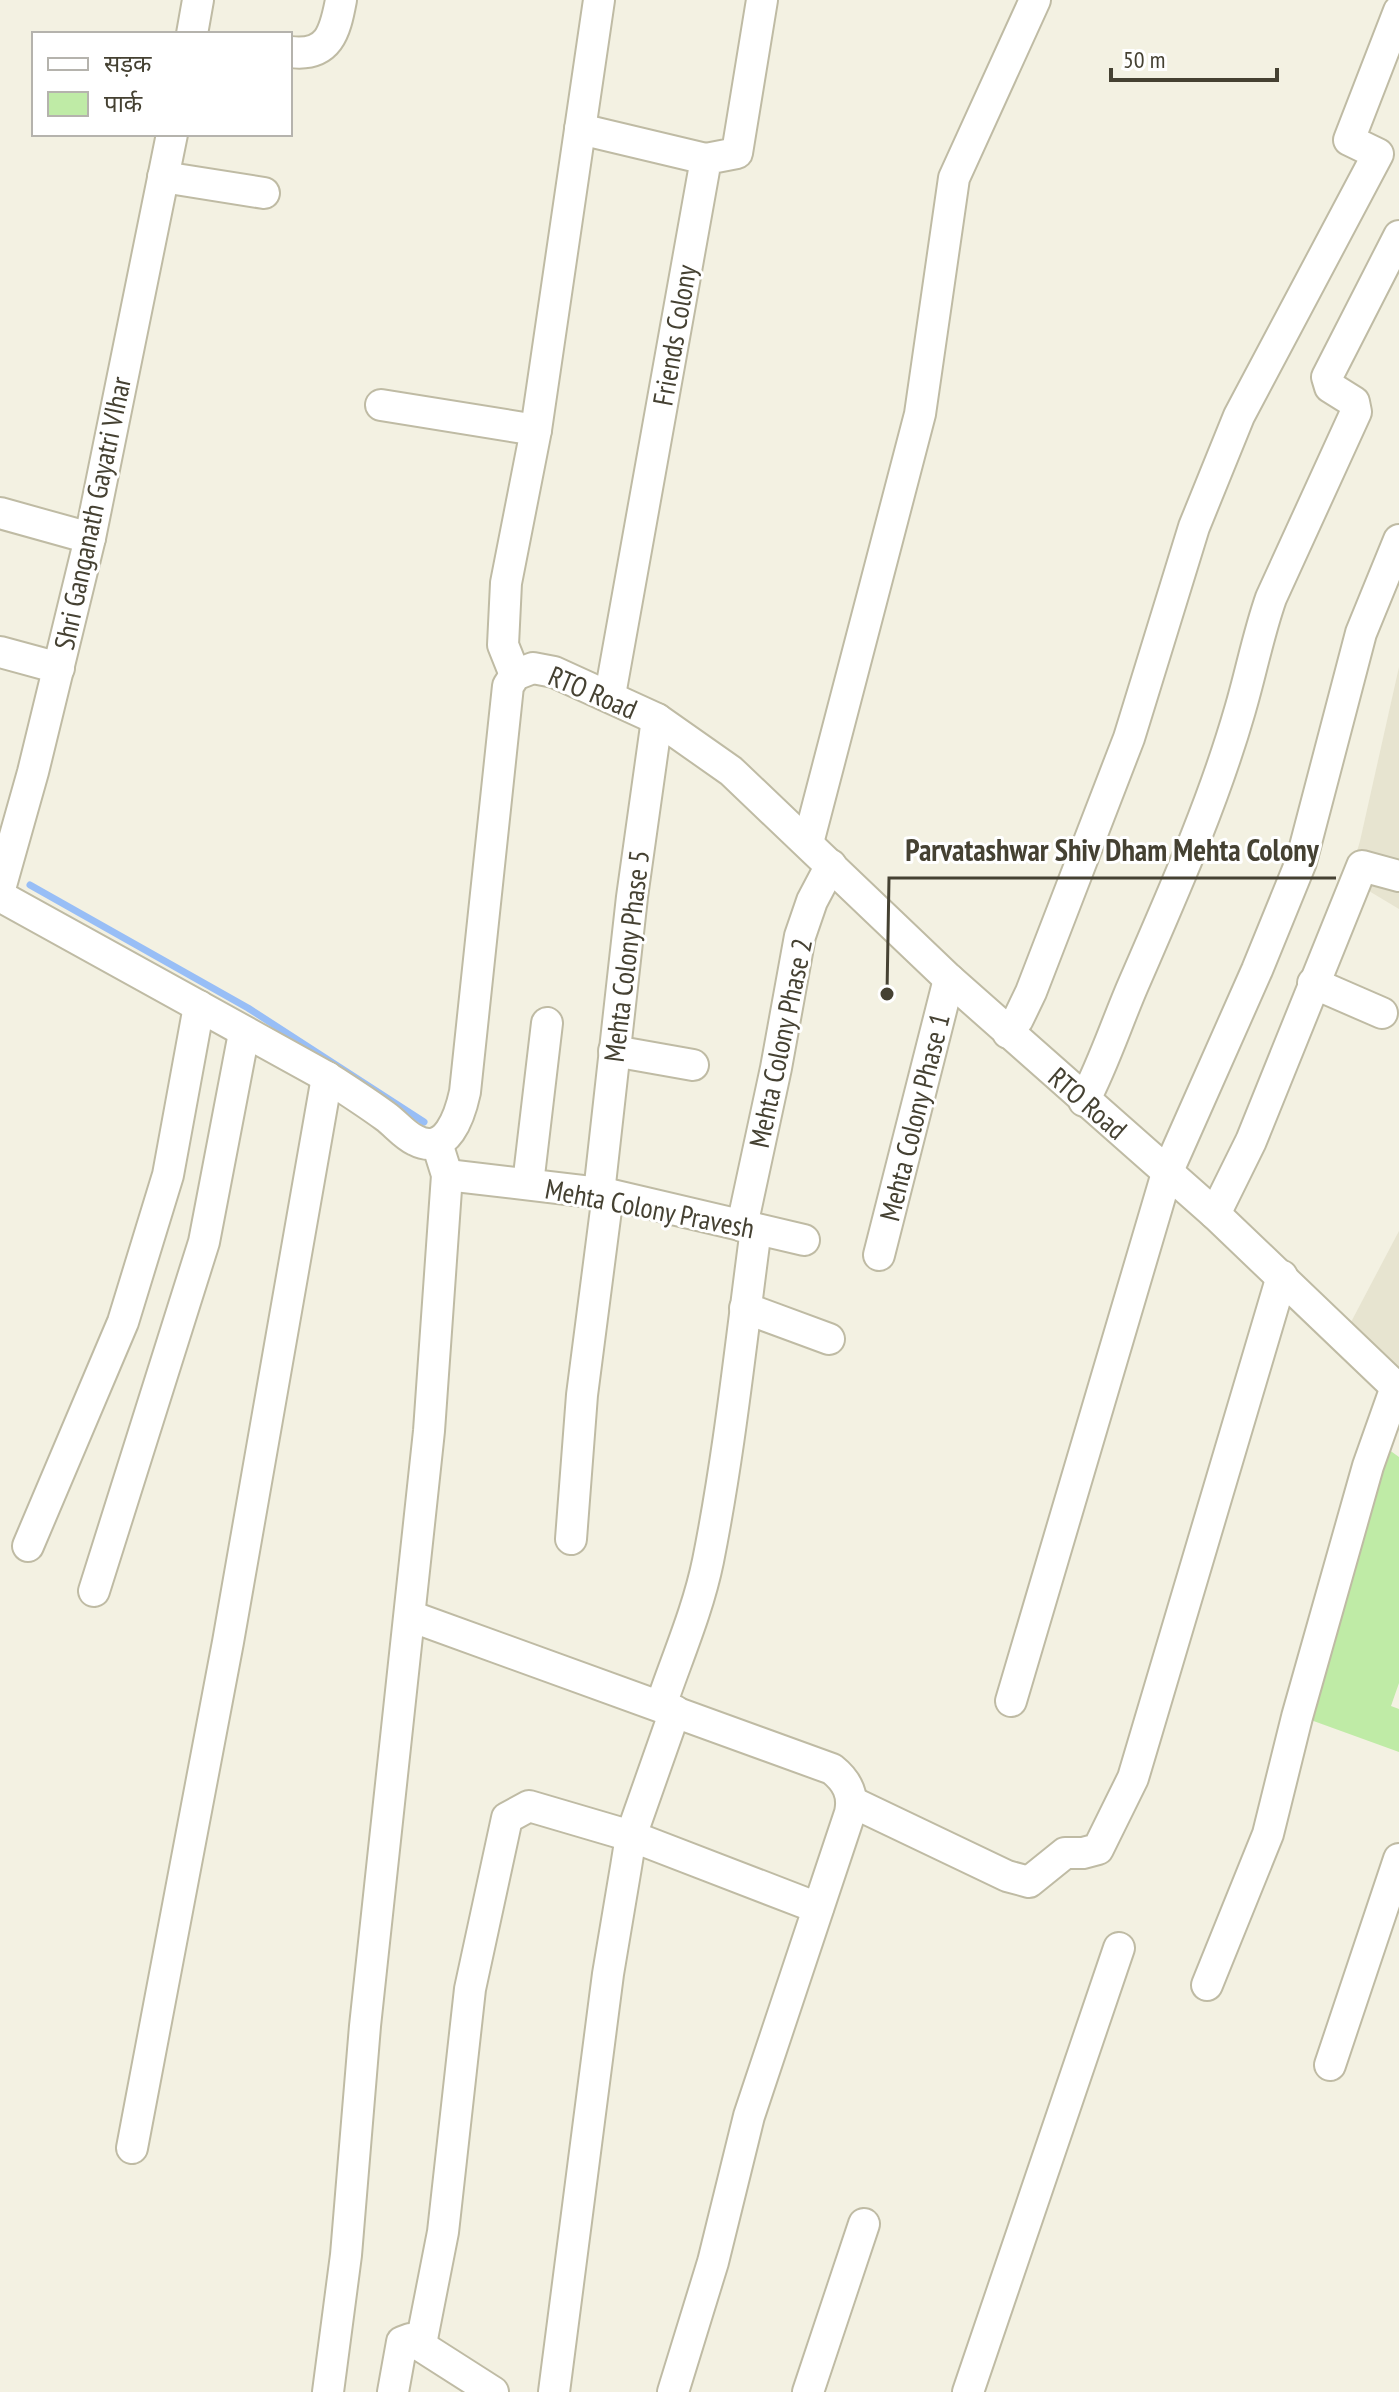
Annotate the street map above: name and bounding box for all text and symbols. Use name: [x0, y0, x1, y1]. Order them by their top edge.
legend: [32, 32, 292, 136]
scale bar: [1111, 32, 1277, 82]
text: 50 m: [1123, 44, 1165, 75]
text: सड़क: [104, 48, 152, 79]
text: पार्क: [104, 88, 143, 119]
street label: Friends Colony: [643, 261, 705, 408]
street label: Shri Ganganath Gayatri VIhar: [45, 373, 139, 653]
street label: RTO Road: [543, 657, 643, 727]
callout: Parvatashwar Shiv Dham Mehta Colony: [889, 824, 1336, 878]
text: Parvatashwar Shiv Dham Mehta Colony: [905, 830, 1320, 869]
street label: Mehta Colony Phase 5: [595, 848, 657, 1064]
street label: Mehta Colony Phase 2: [740, 935, 820, 1151]
street label: Mehta Colony Phase 1: [870, 1009, 958, 1225]
street label: RTO Road: [1041, 1059, 1135, 1147]
street label: Mehta Colony Pravesh: [542, 1170, 758, 1246]

